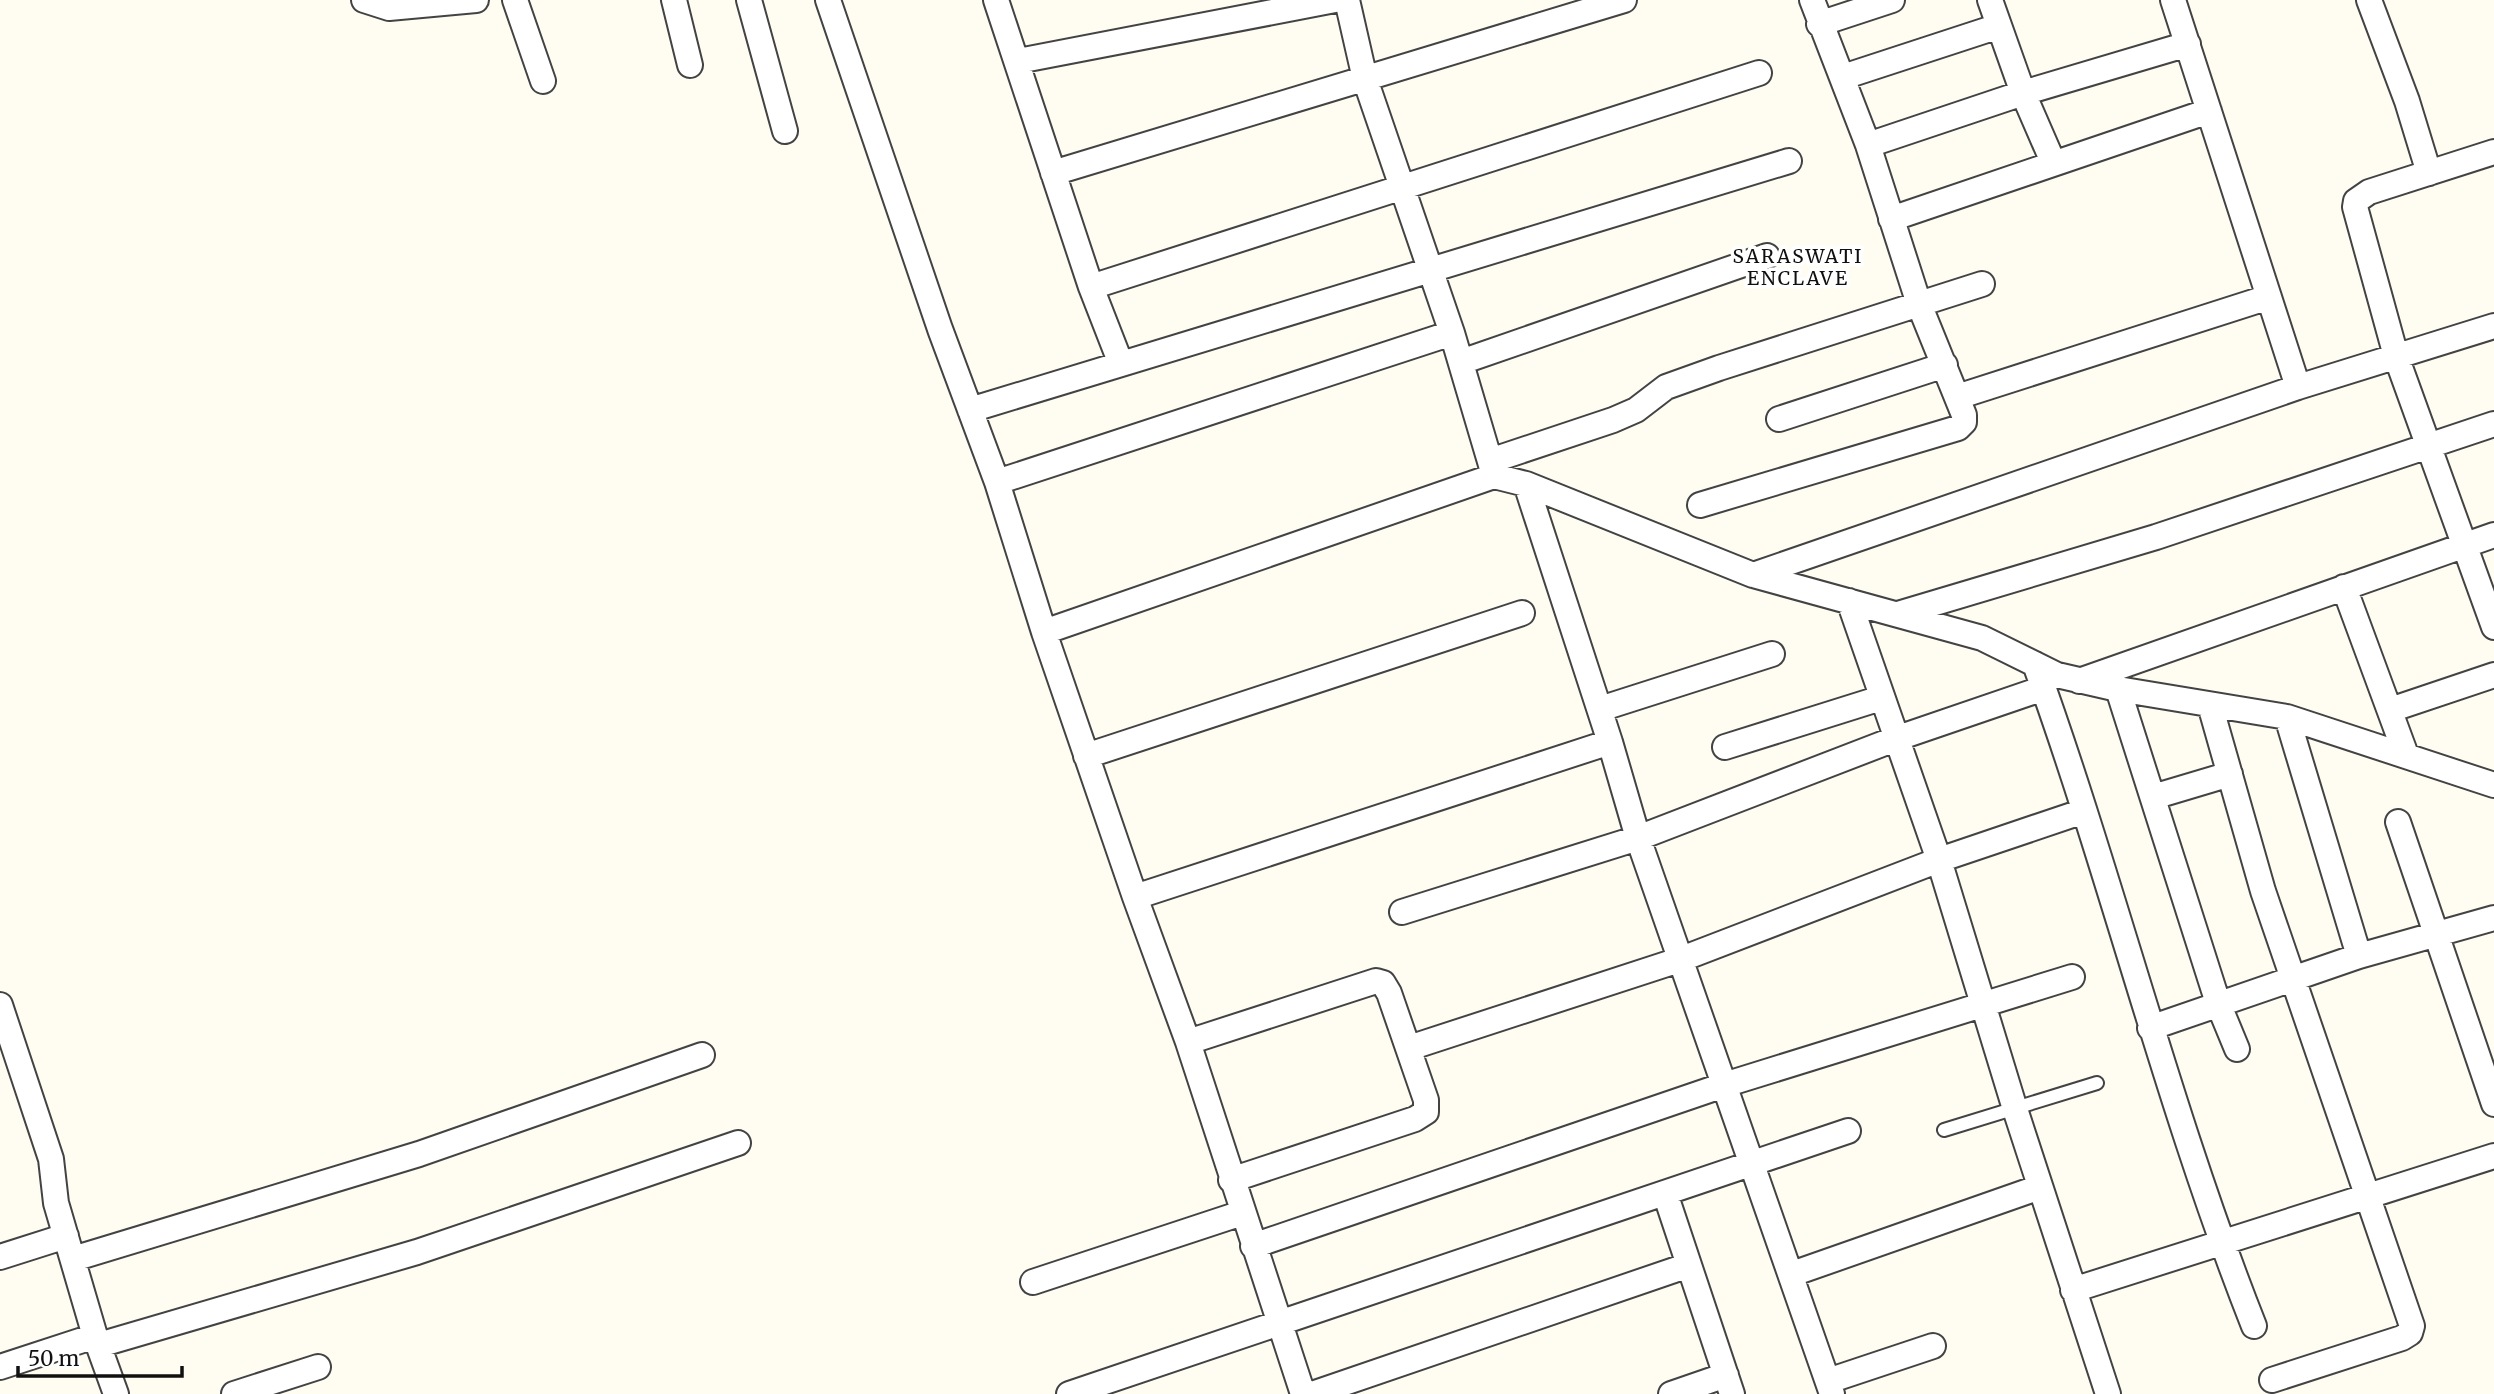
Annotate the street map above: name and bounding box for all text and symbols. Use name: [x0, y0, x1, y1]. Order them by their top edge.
district label: SARASWATI ENCLAVE: [1733, 244, 1863, 290]
scale bar: [18, 1334, 182, 1378]
text: 50 m: [28, 1345, 79, 1372]

